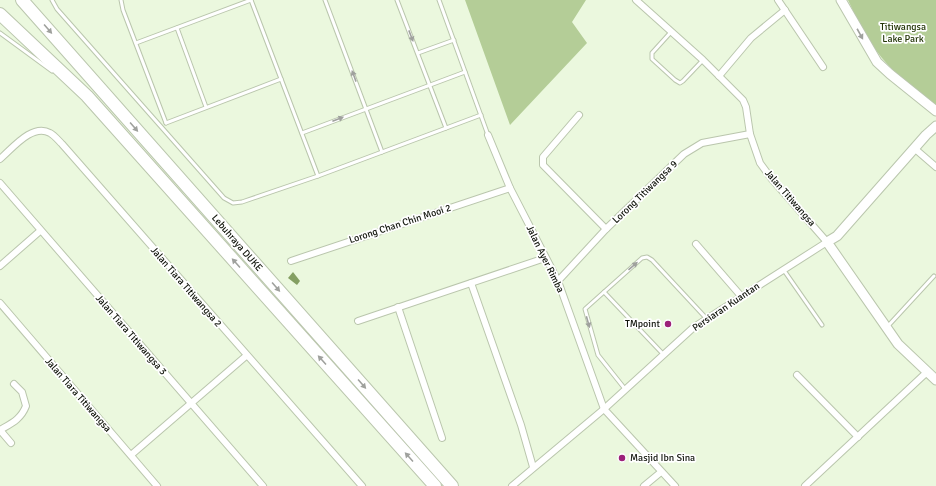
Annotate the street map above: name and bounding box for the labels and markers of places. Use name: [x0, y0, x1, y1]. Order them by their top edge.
place label: TMpoint: [625, 318, 660, 330]
marker: TMpoint: [663, 319, 673, 329]
place label: Masjid Ibn Sina: [630, 452, 695, 464]
marker: Masjid Ibn Sina: [617, 453, 627, 463]

